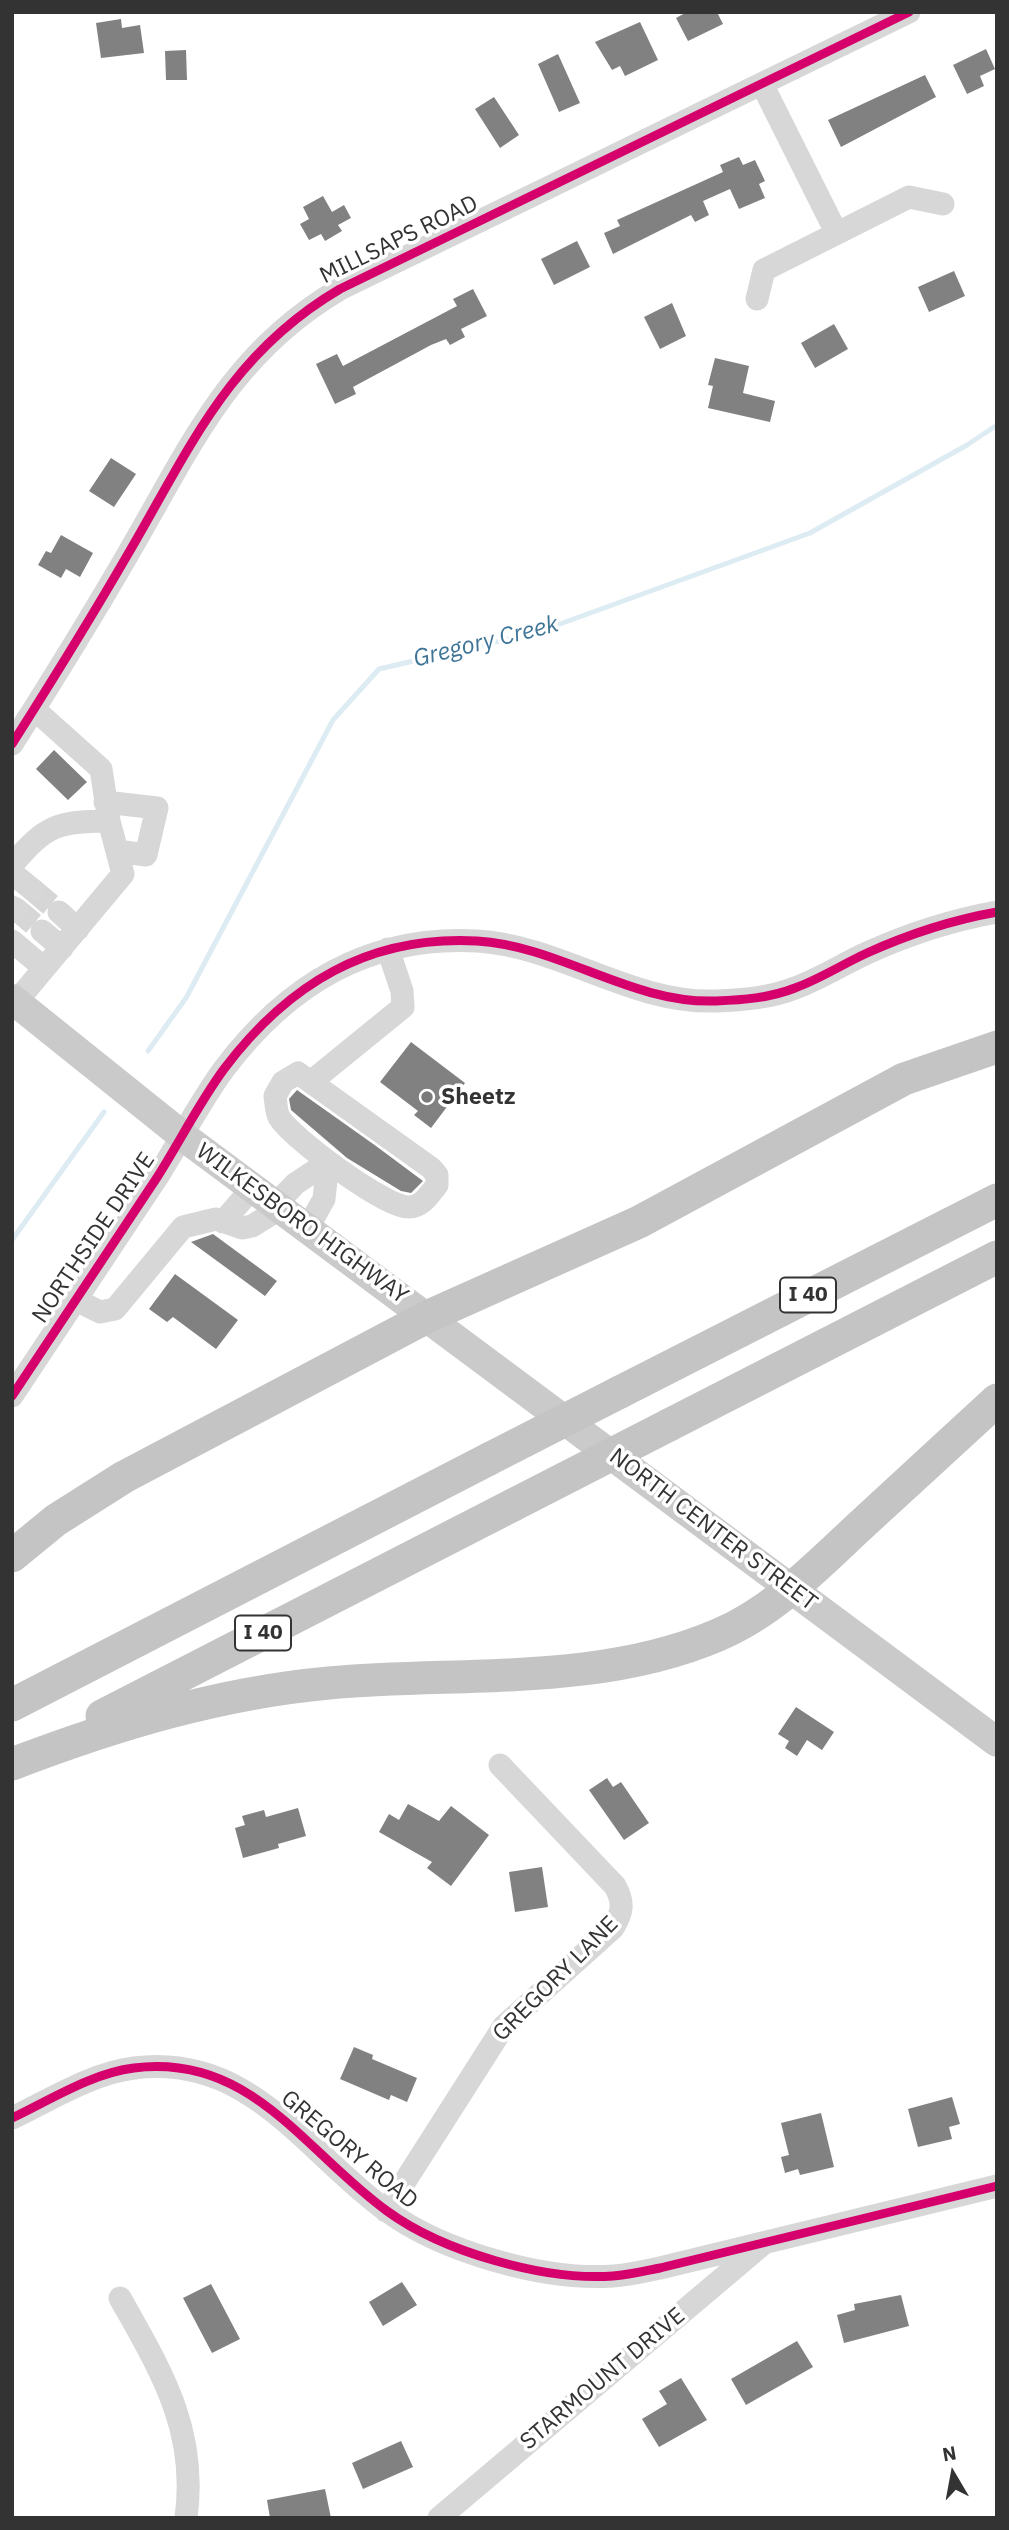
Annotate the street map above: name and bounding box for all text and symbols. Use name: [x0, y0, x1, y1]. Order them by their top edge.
street label: MILLSAPS ROAD: [315, 190, 483, 290]
water label: Gregory Creek: [411, 610, 561, 674]
place label: Sheetz: [441, 1083, 516, 1111]
marker: Sheetz: [419, 1089, 435, 1105]
street label: WILKESBORO HIGHWAY: [191, 1138, 413, 1310]
street label: NORTHSIDE DRIVE: [27, 1147, 161, 1329]
road number: I 40: [780, 1278, 836, 1312]
street label: NORTH CENTER STREET: [604, 1443, 822, 1617]
road number: I 40: [235, 1616, 291, 1650]
street label: GREGORY LANE: [488, 1911, 624, 2047]
street label: GREGORY ROAD: [275, 2085, 423, 2215]
street label: STARMOUNT DRIVE: [515, 2302, 691, 2456]
north arrow: [918, 2439, 988, 2509]
text: N: [940, 2440, 958, 2466]

